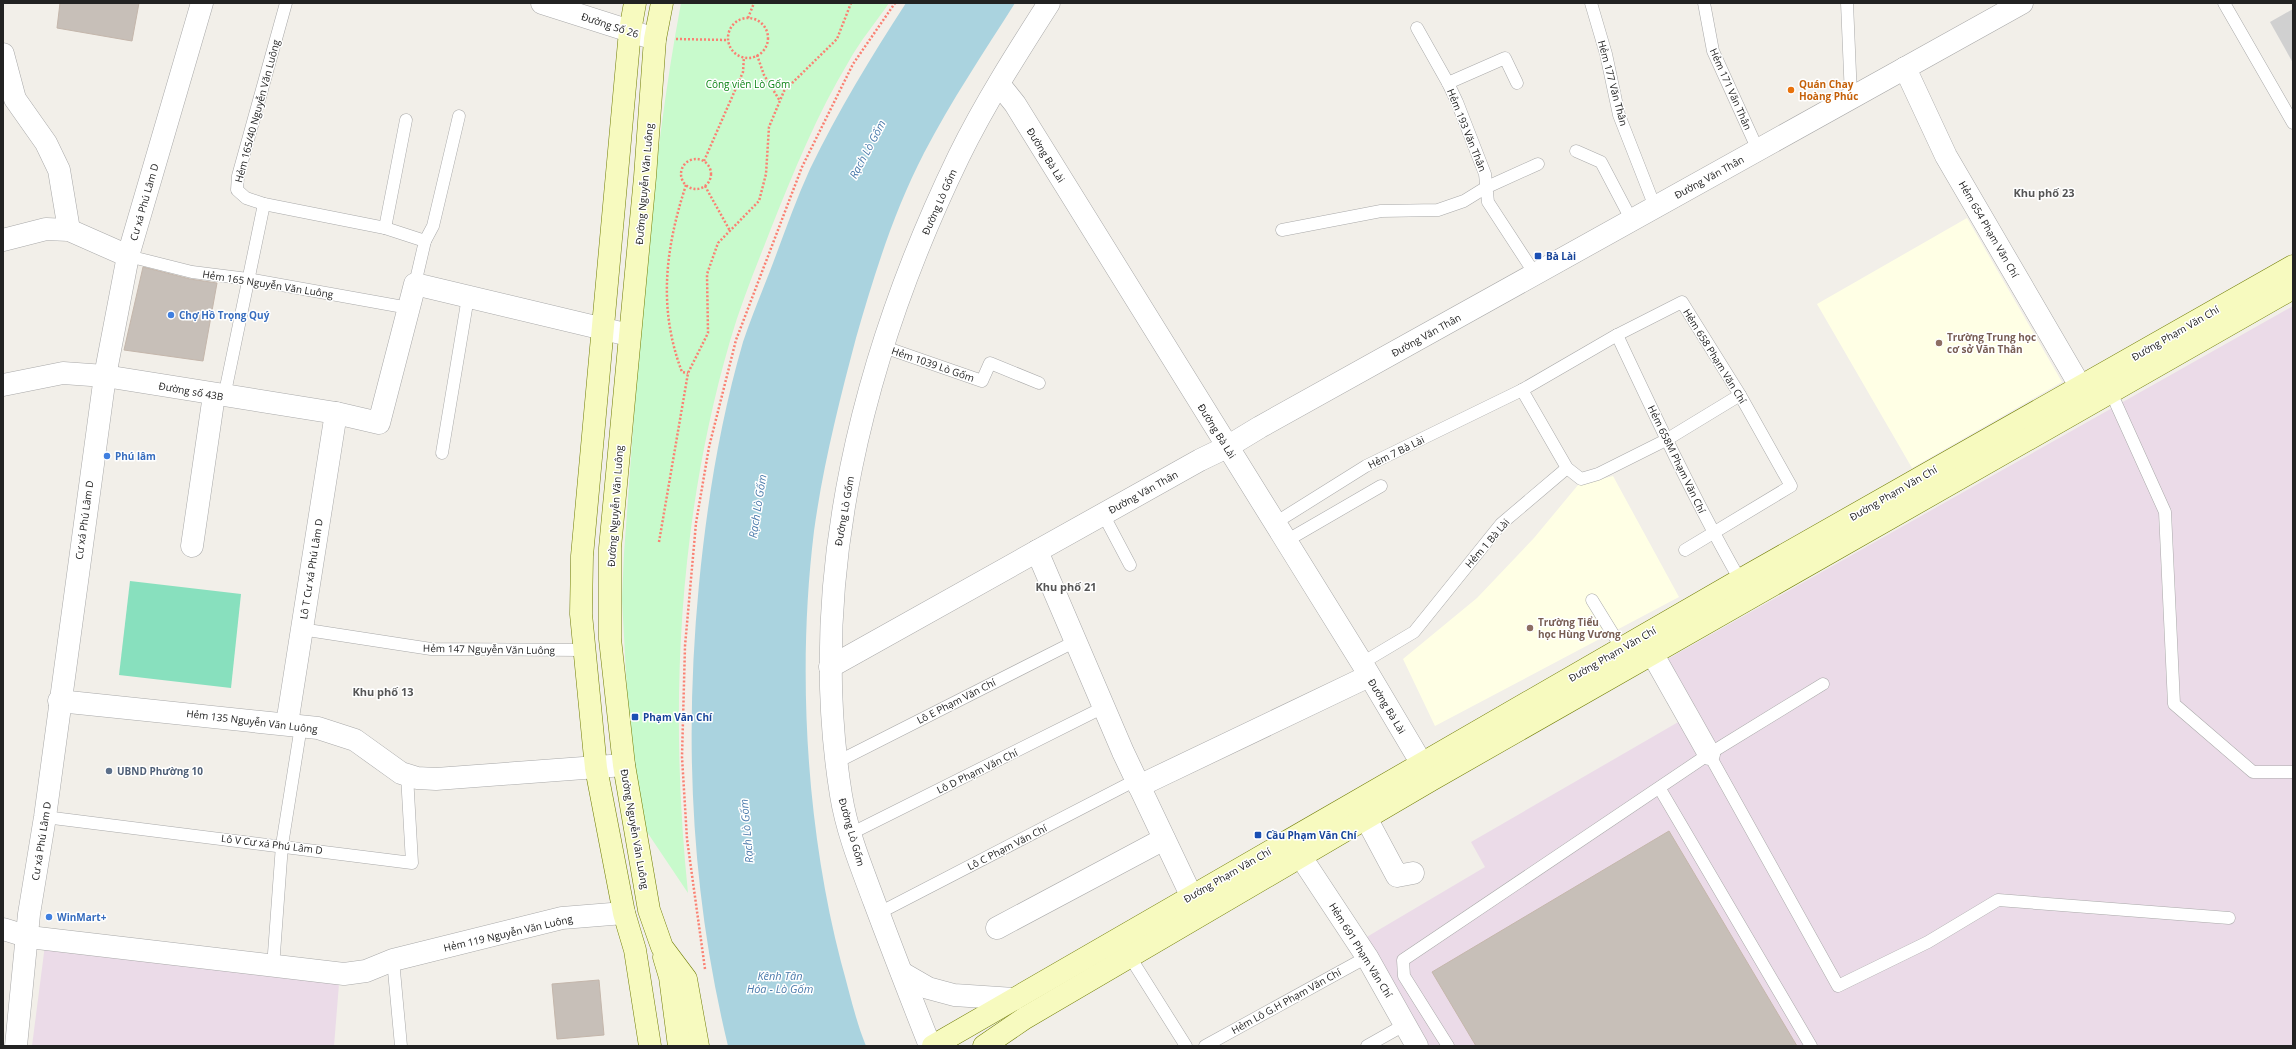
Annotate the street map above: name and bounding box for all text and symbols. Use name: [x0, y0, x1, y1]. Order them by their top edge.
street label: Đường Số 26: [579, 9, 641, 41]
street label: Hẻm 165/40 Nguyễn Văn Luông: [231, 37, 283, 184]
street label: Hẻm 177 Văn Thân: [1595, 39, 1631, 127]
street label: Hẻm 171 Văn Thân: [1707, 46, 1755, 132]
park label: Công viên Lò Gốm: [706, 77, 790, 91]
place label: Quán Chay Hoàng Phúc: [1799, 77, 1858, 103]
marker: Quán Chay Hoàng Phúc: [1786, 85, 1796, 95]
street label: Hẻm 193 Văn Thân: [1444, 86, 1490, 174]
water label: Rạch Lò Gốm: [845, 117, 889, 181]
street label: Đường Nguyễn Văn Luông: [632, 122, 656, 245]
street label: Đường Bà Lài: [1024, 125, 1068, 185]
street label: Đường Văn Thân: [1672, 152, 1746, 202]
street label: Cư xá Phú Lâm D: [126, 162, 162, 242]
street label: Đường Lò Gốm: [918, 167, 960, 237]
street label: Hẻm 654 Phạm Văn Chí: [1956, 178, 2023, 280]
district label: Khu phố 23: [2013, 185, 2075, 200]
place label: Bà Lài: [1546, 249, 1576, 263]
marker: Bà Lài: [1533, 251, 1543, 261]
street label: Hẻm 165 Nguyễn Văn Luông: [202, 267, 335, 301]
street label: Đường Phạm Văn Chí: [2129, 302, 2222, 364]
street label: Hẻm 658 Phạm Văn Chí: [1680, 306, 1750, 406]
place label: Chợ Hồ Trọng Quý: [179, 308, 270, 322]
marker: Chợ Hồ Trọng Quý: [166, 310, 176, 320]
street label: Đường Văn Thân: [1389, 310, 1463, 360]
place label: Trường Trung học cơ sở Văn Thân: [1947, 330, 2036, 356]
marker: Trường Trung học cơ sở Văn Thân: [1934, 338, 1944, 348]
street label: Hẻm 1039 Lò Gốm: [890, 343, 976, 385]
street label: Đường số 43B: [158, 378, 224, 404]
street label: Đường Bà Lài: [1195, 401, 1239, 461]
street label: Hẻm 658M Phạm Văn Chí: [1645, 403, 1709, 516]
street label: Hẻm 7 Bà Lài: [1365, 432, 1427, 472]
street label: Đường Nguyễn Văn Luông: [604, 444, 626, 567]
place label: Phú lâm: [115, 449, 156, 463]
marker: Phú lâm: [102, 451, 112, 461]
street label: Đường Phạm Văn Chí: [1847, 462, 1940, 524]
street label: Đường Văn Thân: [1106, 467, 1180, 517]
water label: Rạch Lò Gốm: [745, 473, 769, 539]
street label: Đường Lò Gốm: [831, 475, 857, 547]
street label: Cư xá Phú Lâm D: [72, 480, 96, 560]
street label: Hẻm 1 Bà Lài: [1462, 515, 1512, 571]
street label: Lô T Cư xá Phú Lâm D: [296, 518, 326, 620]
district label: Khu phố 21: [1035, 579, 1097, 594]
place label: Trường Tiểu học Hùng Vương: [1538, 615, 1621, 641]
marker: Trường Tiểu học Hùng Vương: [1525, 623, 1535, 633]
street label: Đường Phạm Văn Chí: [1566, 623, 1659, 685]
street label: Hẻm 147 Nguyễn Văn Luông: [423, 641, 556, 657]
street label: Lô E Phạm Văn Chí: [914, 675, 998, 727]
street label: Đường Bà Lài: [1365, 676, 1409, 736]
district label: Khu phố 13: [352, 684, 414, 699]
street label: Hẻm 135 Nguyễn Văn Luông: [186, 706, 319, 736]
place label: Phạm Văn Chí: [643, 710, 713, 724]
marker: Phạm Văn Chí: [630, 712, 640, 722]
street label: Lô D Phạm Văn Chí: [934, 745, 1020, 797]
place label: UBND Phường 10: [117, 764, 203, 778]
marker: UBND Phường 10: [104, 766, 114, 776]
street label: Đường Nguyễn Văn Luông: [618, 768, 653, 891]
street label: Đường Lò Gốm: [836, 796, 868, 868]
water label: Rạch Lò Gốm: [736, 798, 756, 864]
street label: Cư xá Phú Lâm D: [28, 801, 54, 881]
street label: Lô C Phạm Văn Chí: [965, 821, 1050, 873]
place label: Cầu Phạm Văn Chí: [1266, 828, 1358, 842]
marker: Cầu Phạm Văn Chí: [1253, 830, 1263, 840]
street label: Lô V Cư xá Phú Lâm D: [220, 831, 324, 857]
street label: Đường Phạm Văn Chí: [1181, 844, 1274, 906]
street label: Hẻm 691 Phạm Văn Chí: [1326, 900, 1396, 1000]
place label: WinMart+: [57, 910, 107, 924]
street label: Hẻm 119 Nguyễn Văn Luông: [442, 911, 575, 955]
marker: WinMart+: [44, 912, 54, 922]
street label: Hẻm Lô G.H Phạm Văn Chí: [1229, 965, 1344, 1037]
water label: Kênh Tân Hóa - Lò Gốm: [747, 968, 813, 996]

